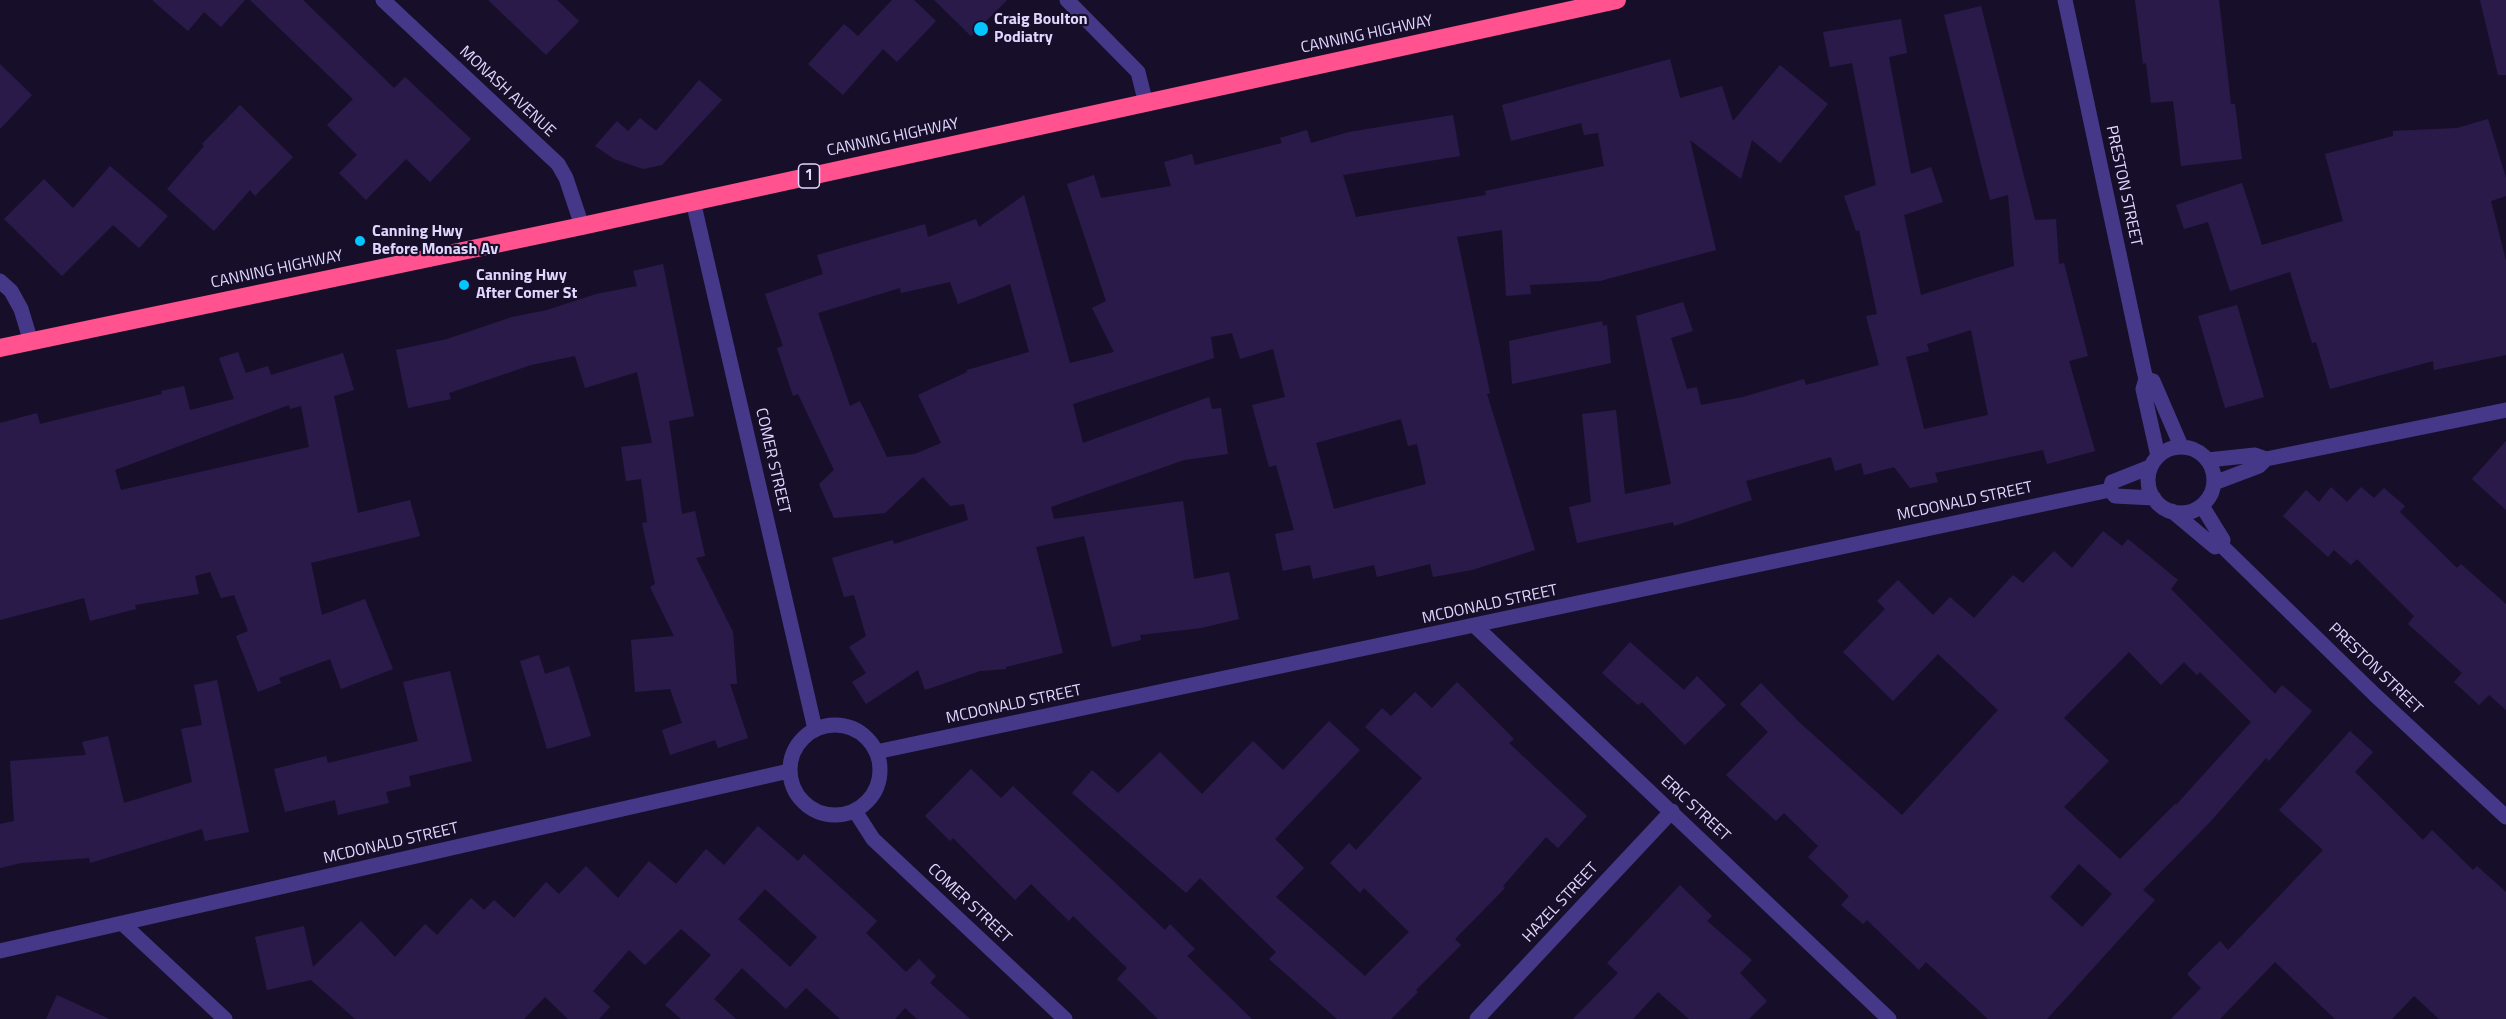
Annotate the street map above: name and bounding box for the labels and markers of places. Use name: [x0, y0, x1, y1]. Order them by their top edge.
place label: Craig Boulton Podiatry: [994, 10, 1088, 48]
marker: Craig Boulton Podiatry: [972, 20, 990, 38]
place label: Canning Hwy Before Monash Av: [372, 222, 498, 260]
marker: Canning Hwy Before Monash Av: [353, 234, 367, 248]
place label: Canning Hwy After Comer St: [476, 266, 577, 304]
marker: Canning Hwy After Comer St: [457, 278, 471, 292]

